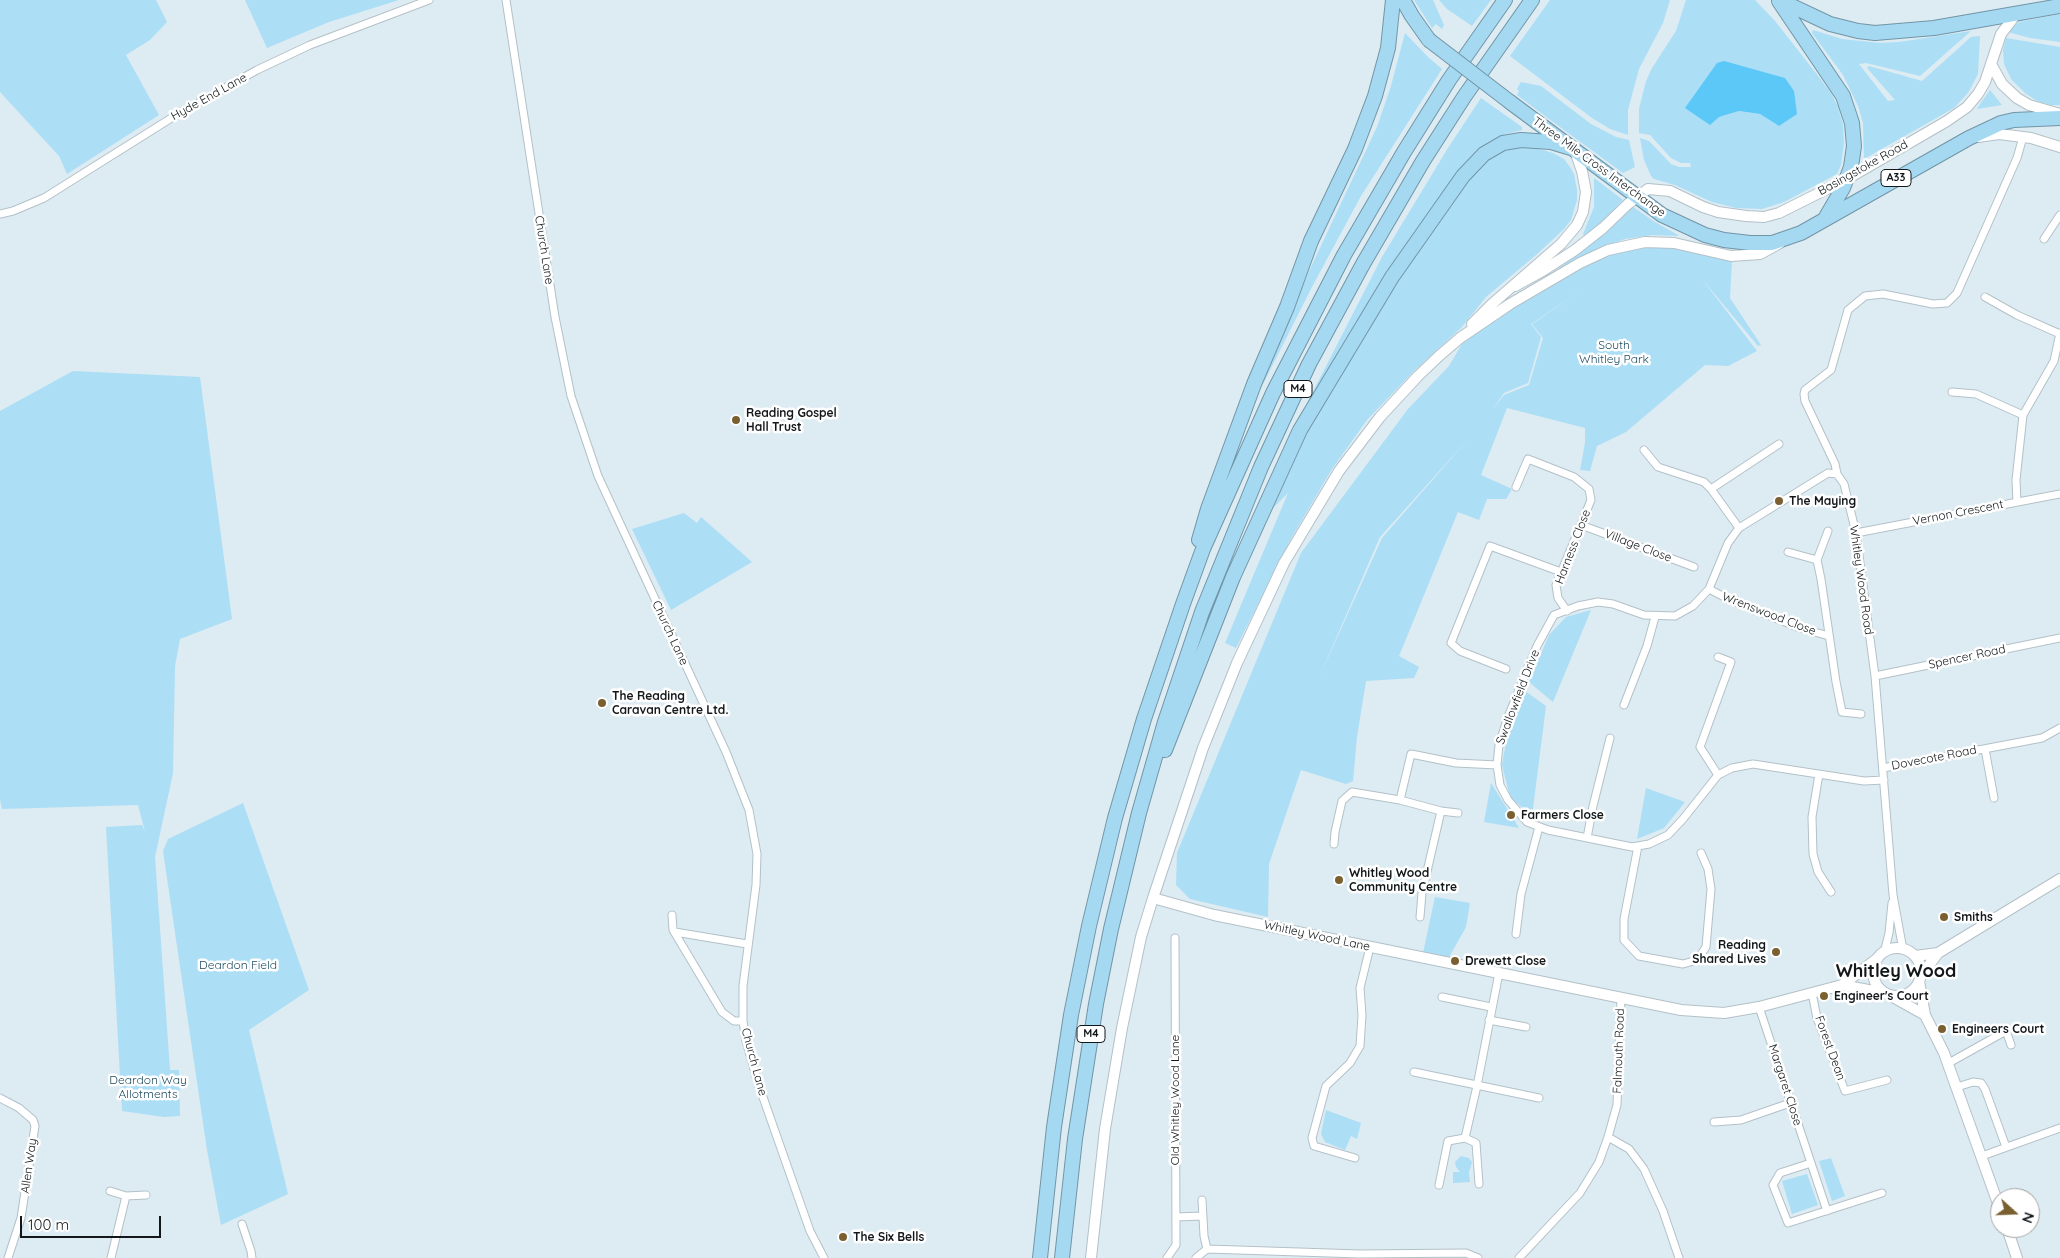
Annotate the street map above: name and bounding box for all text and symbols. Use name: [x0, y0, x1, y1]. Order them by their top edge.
street label: Hyde End Lane: [169, 70, 249, 124]
street label: Three Mile Cross Interchange: [1530, 114, 1668, 220]
street label: Basingstoke Road: [1816, 137, 1910, 199]
road number: A33: [1881, 170, 1911, 187]
street label: Church Lane: [531, 215, 557, 285]
park label: South Whitley Park: [1579, 338, 1649, 366]
road number: M4: [1284, 380, 1312, 398]
place label: Reading Gospel Hall Trust: [746, 406, 837, 434]
marker: Reading Gospel Hall Trust: [730, 414, 742, 426]
place label: The Maying: [1789, 494, 1856, 508]
marker: The Maying: [1773, 495, 1785, 507]
street label: Vernon Crescent: [1911, 497, 2005, 529]
street label: Harness Close: [1552, 508, 1594, 586]
street label: Whitley Wood Road: [1846, 524, 1876, 636]
street label: Village Close: [1602, 527, 1674, 565]
street label: Wrenswood Close: [1720, 589, 1818, 639]
street label: Church Lane: [649, 598, 691, 668]
street label: Spencer Road: [1927, 642, 2007, 672]
street label: Swallowfield Drive: [1493, 648, 1543, 746]
place label: The Reading Caravan Centre Ltd.: [612, 689, 728, 717]
marker: The Reading Caravan Centre Ltd.: [596, 697, 608, 709]
street label: Dovecote Road: [1890, 743, 1978, 773]
place label: Farmers Close: [1521, 808, 1604, 822]
marker: Farmers Close: [1505, 809, 1517, 821]
place label: Whitley Wood Community Centre: [1349, 866, 1457, 894]
marker: Whitley Wood Community Centre: [1333, 874, 1345, 886]
place label: Smiths: [1954, 910, 1993, 924]
marker: Smiths: [1938, 911, 1950, 923]
street label: Whitley Wood Lane: [1263, 918, 1371, 954]
place label: Reading Shared Lives: [1692, 938, 1766, 966]
marker: Reading Shared Lives: [1770, 946, 1782, 958]
place label: Drewett Close: [1465, 954, 1546, 968]
marker: Drewett Close: [1449, 955, 1461, 967]
park label: Deardon Field: [199, 958, 277, 972]
district label: Whitley Wood: [1836, 961, 1956, 983]
place label: Engineer's Court: [1834, 989, 1929, 1003]
marker: Engineer's Court: [1818, 990, 1830, 1002]
street label: Falmouth Road: [1610, 1008, 1628, 1094]
street label: Forest Dean: [1812, 1014, 1848, 1082]
place label: Engineers Court: [1952, 1022, 2044, 1036]
marker: Engineers Court: [1936, 1023, 1948, 1035]
road number: M4: [1077, 1026, 1105, 1042]
street label: Church Lane: [738, 1027, 770, 1097]
street label: Old Whitley Wood Lane: [1168, 1035, 1182, 1165]
street label: Margaret Close: [1765, 1042, 1805, 1128]
park label: Deardon Way Allotments: [109, 1073, 187, 1101]
street label: Allen Way: [18, 1137, 40, 1195]
north arrow: [1990, 1188, 2040, 1238]
scale bar: [22, 1206, 164, 1238]
text: N: [2018, 1210, 2038, 1226]
text: 100 m: [28, 1215, 69, 1234]
place label: The Six Bells: [853, 1230, 924, 1244]
marker: The Six Bells: [837, 1231, 849, 1243]

